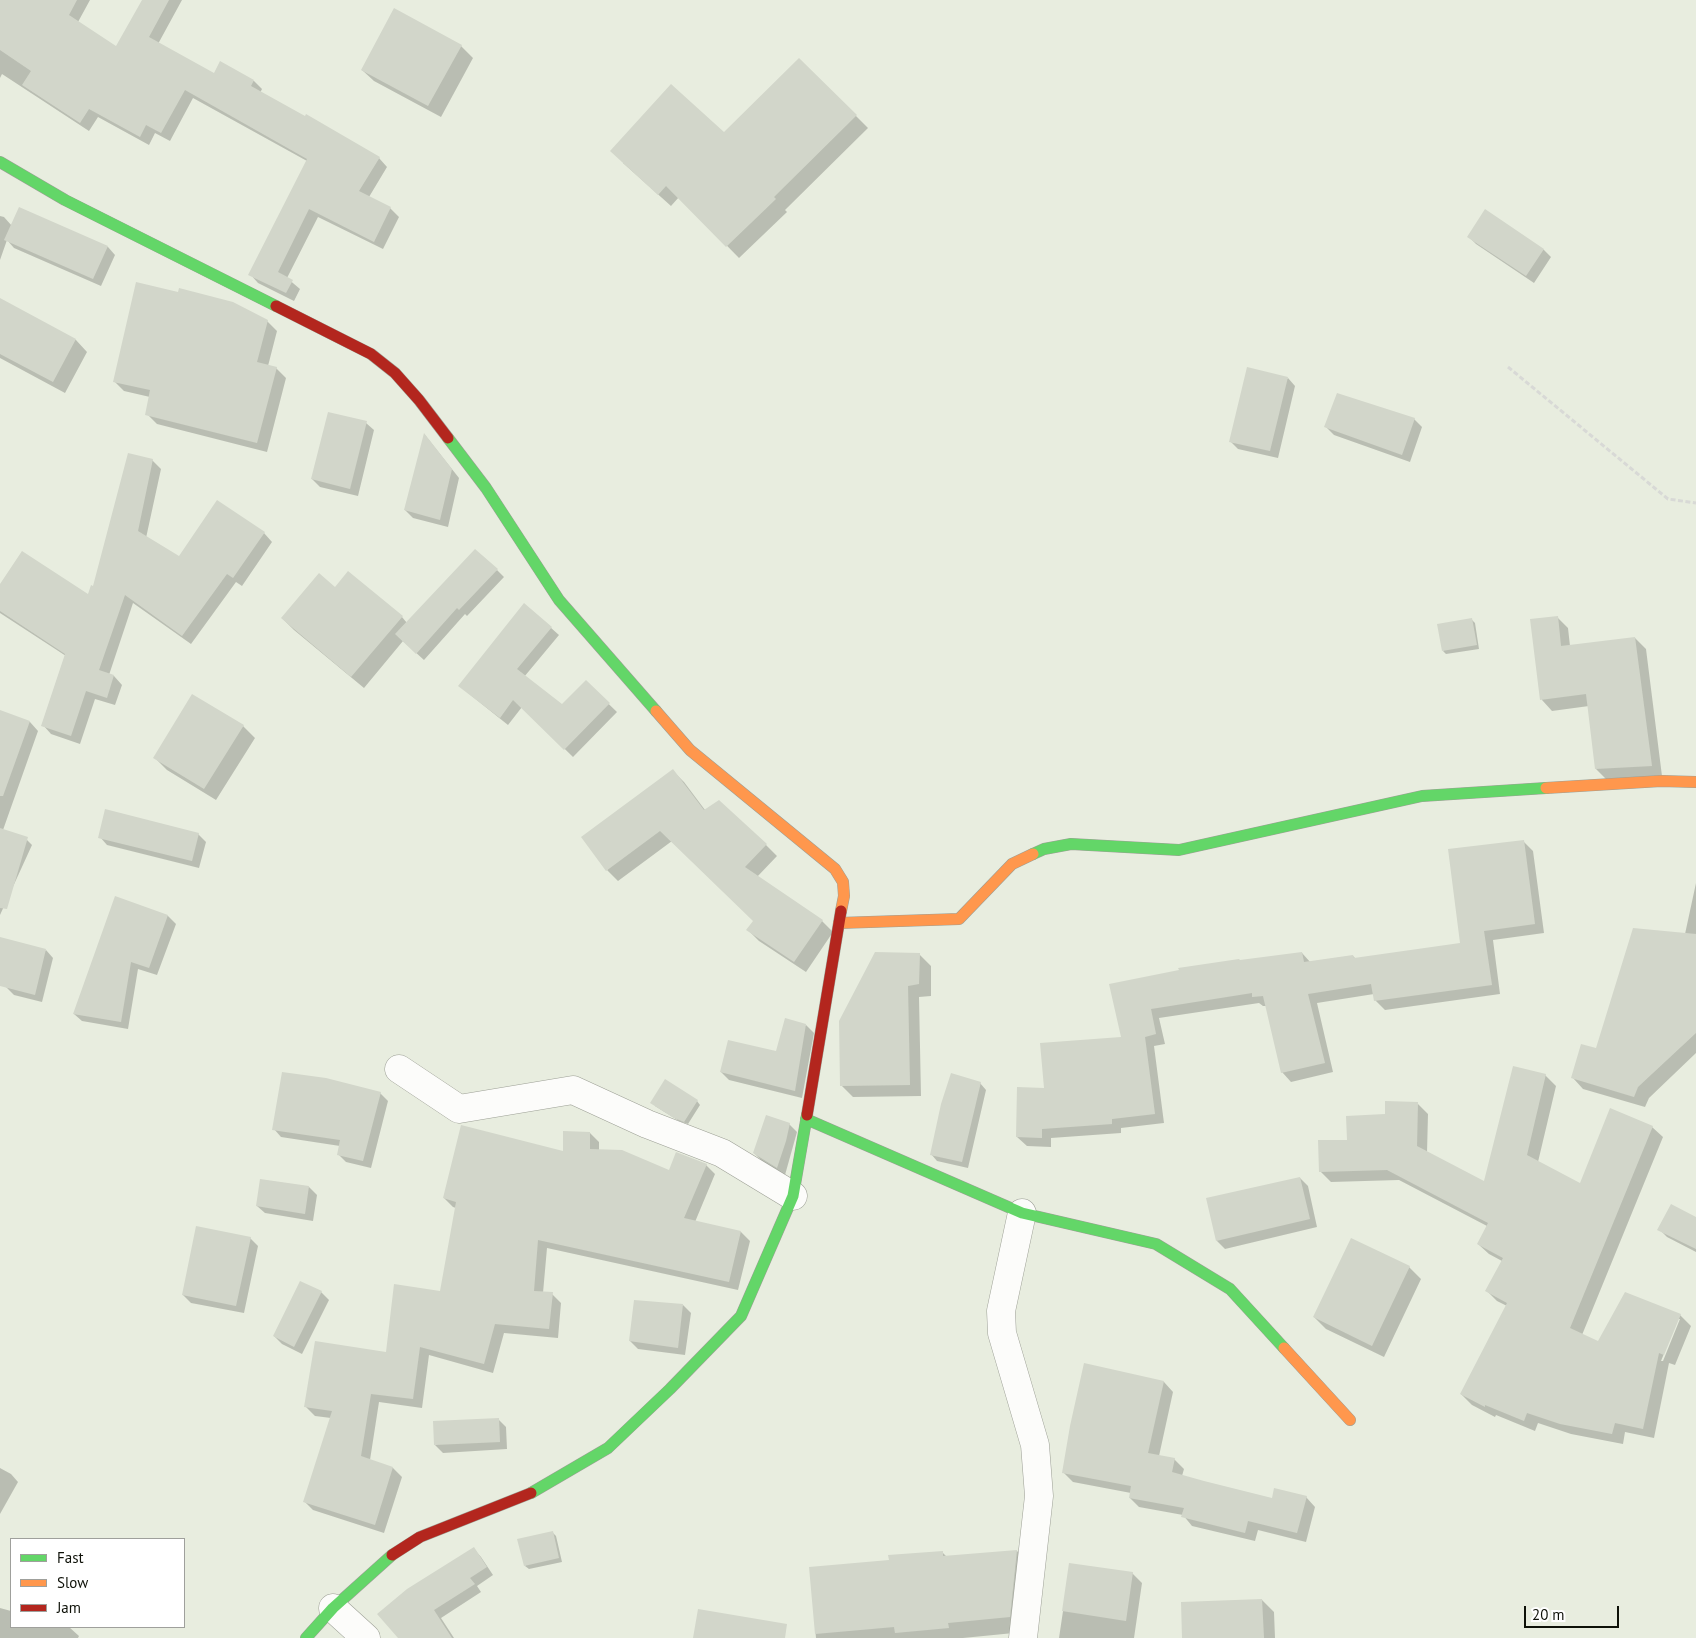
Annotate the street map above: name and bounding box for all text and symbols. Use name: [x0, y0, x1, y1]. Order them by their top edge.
legend: [10, 1538, 185, 1628]
text: Fast: [57, 1548, 84, 1567]
text: Slow: [57, 1573, 88, 1592]
scale bar: [1526, 1596, 1621, 1628]
text: Jam: [57, 1598, 81, 1617]
text: 20 m: [1532, 1605, 1565, 1624]

